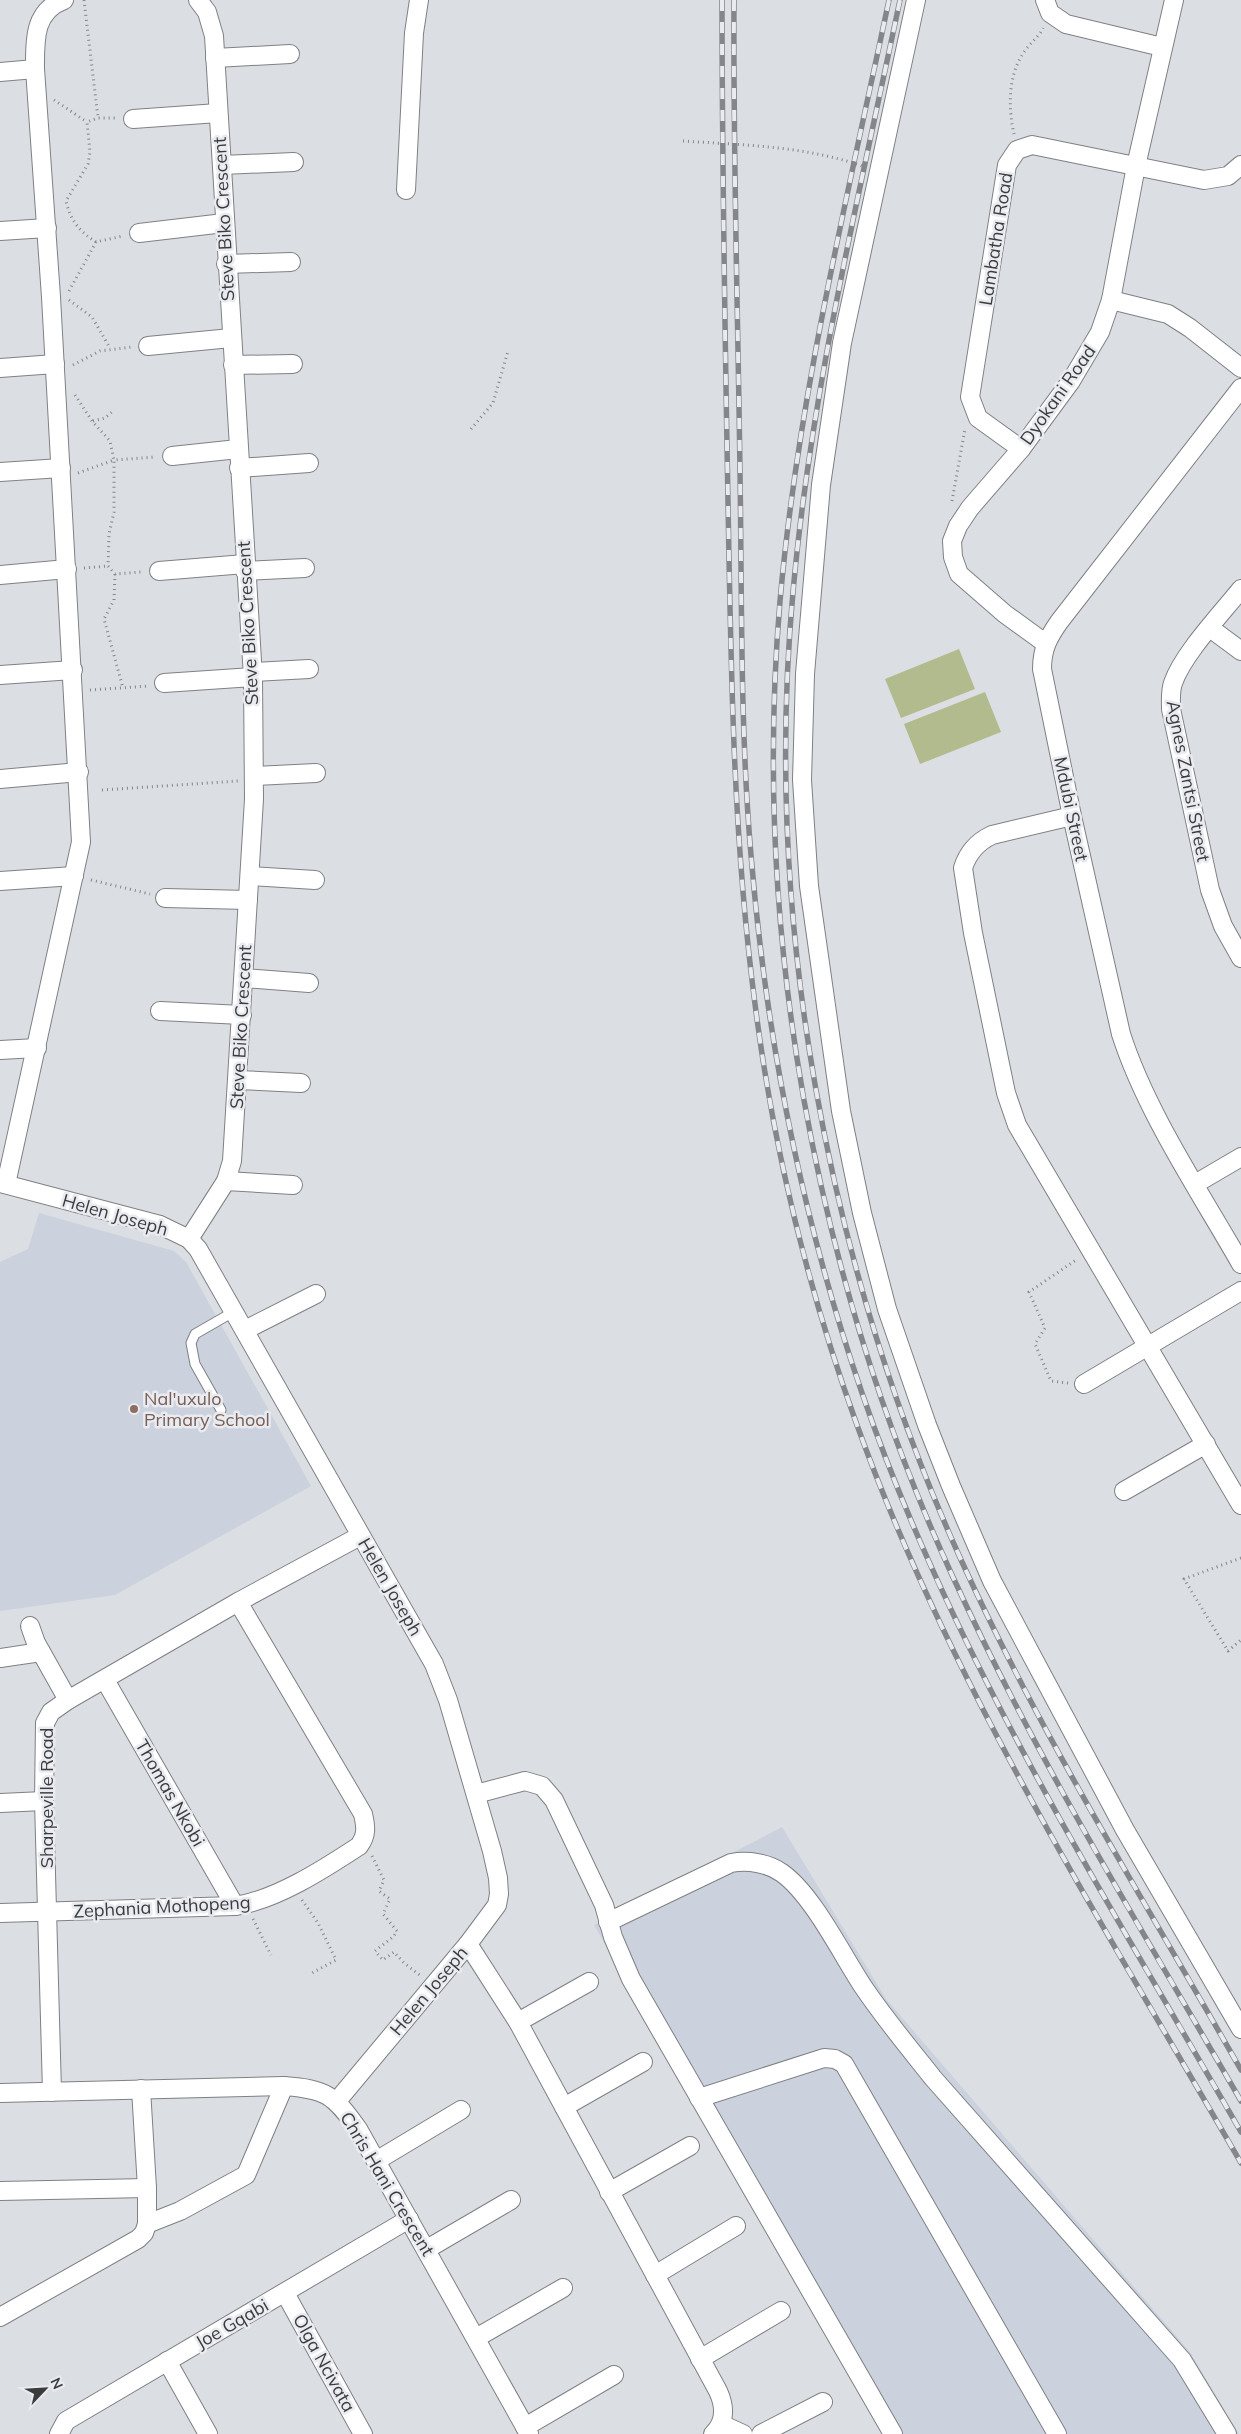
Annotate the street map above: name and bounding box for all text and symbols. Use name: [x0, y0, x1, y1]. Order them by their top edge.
street label: Steve Biko Crescent: [208, 136, 239, 302]
street label: Lambatha Road: [974, 171, 1017, 307]
street label: Dyokani Road: [1015, 340, 1101, 449]
street label: Steve Biko Crescent: [232, 540, 263, 706]
street label: Agnes Zantsi Street: [1162, 698, 1215, 864]
street label: Mdubi Street: [1049, 755, 1094, 863]
street label: Steve Biko Crescent: [225, 944, 256, 1110]
street label: Helen Joseph: [59, 1188, 171, 1241]
place label: Nal'uxulo Primary School: [144, 1387, 270, 1431]
marker: Nal'uxulo Primary School: [128, 1403, 140, 1415]
street label: Helen Joseph: [353, 1534, 428, 1640]
street label: Sharpeville Road: [35, 1728, 58, 1868]
street label: Thomas Nkobi: [131, 1735, 210, 1850]
street label: Zephania Mothopeng: [73, 1890, 251, 1923]
street label: Helen Joseph: [385, 1941, 473, 2040]
street label: Chris Hani Crescent: [335, 2107, 440, 2260]
street label: Joe Gqabi: [191, 2293, 272, 2354]
street label: Olga Ncivata: [288, 2310, 361, 2416]
north arrow: [20, 2364, 70, 2414]
text: N: [46, 2375, 67, 2392]

